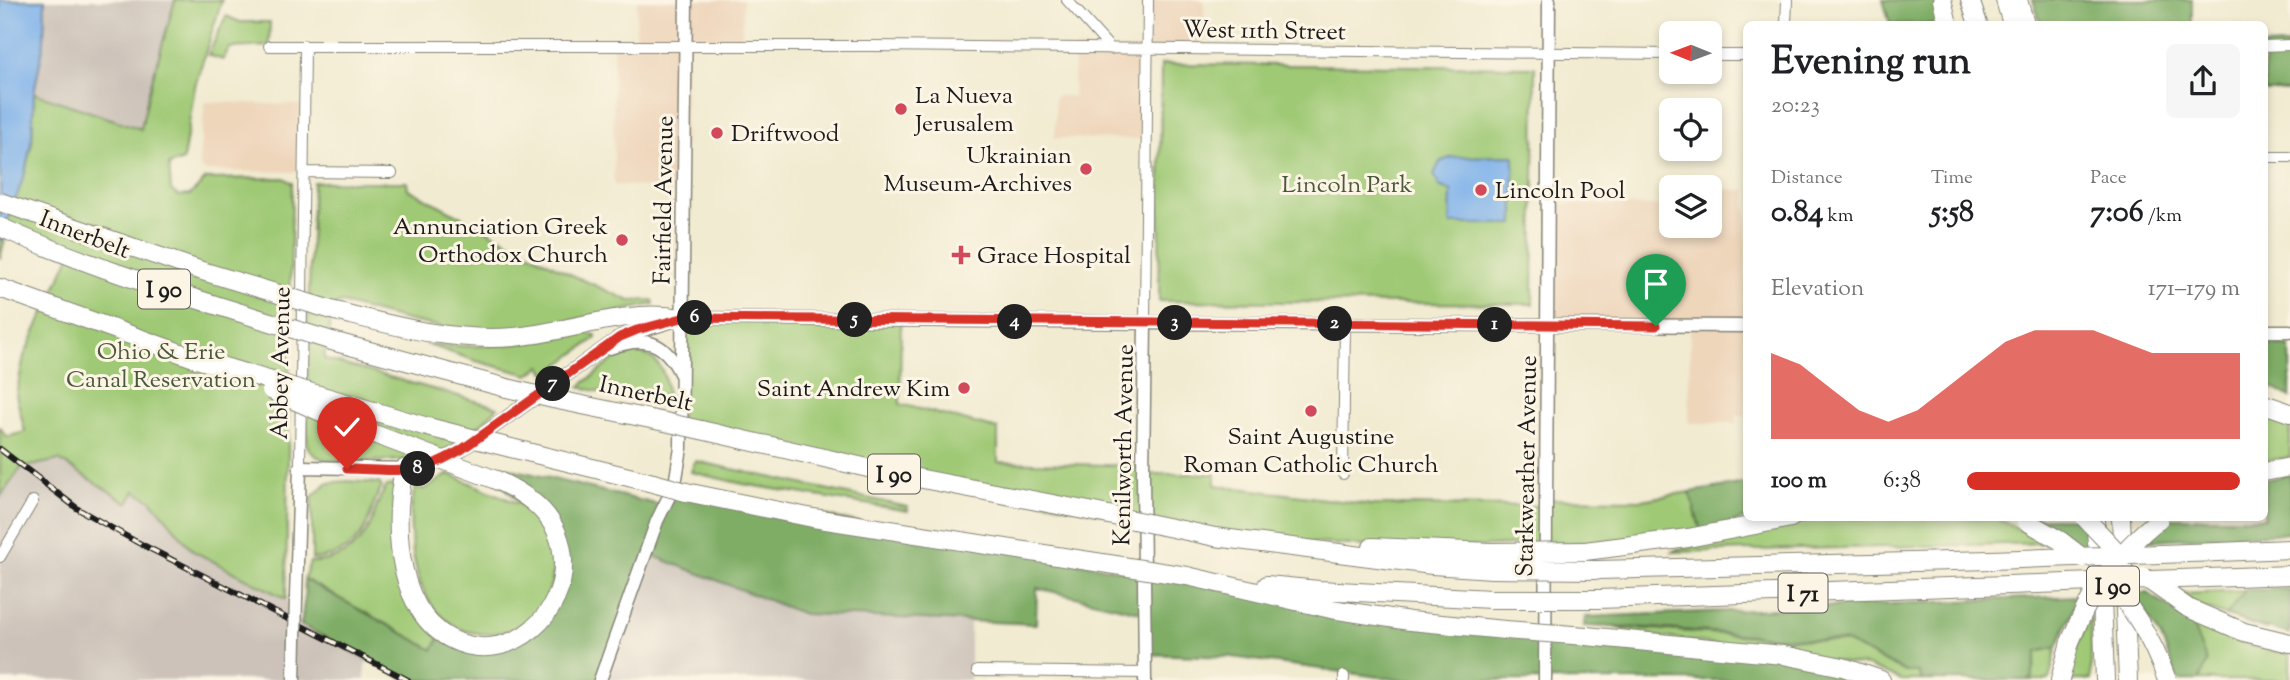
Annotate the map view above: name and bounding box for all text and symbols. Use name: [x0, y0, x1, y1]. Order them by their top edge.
street label: West 11th Street: [1182, 14, 1346, 50]
north arrow: [1659, 21, 1722, 84]
map controls: [1659, 21, 1722, 238]
text: Evening run: [1771, 37, 1971, 91]
button: share: [2166, 44, 2240, 118]
place label: La Nueva Jerusalem: [913, 80, 1014, 142]
text: 20:23: [1771, 90, 1820, 123]
button: locate: [1659, 98, 1722, 161]
marker: La Nueva Jerusalem: [893, 101, 909, 117]
street label: Fairfield Avenue: [647, 115, 683, 285]
place label: Driftwood: [731, 118, 840, 152]
marker: Driftwood: [709, 125, 725, 141]
place label: Ukrainian Museum-Archives: [883, 140, 1072, 202]
marker: Ukrainian Museum-Archives: [1078, 161, 1094, 177]
text: Distance: [1771, 165, 1843, 192]
text: Time: [1931, 165, 1973, 192]
text: Pace: [2090, 165, 2127, 192]
park label: Lincoln Park: [1282, 169, 1412, 203]
place label: Lincoln Pool: [1495, 175, 1626, 209]
button: layers: [1659, 175, 1722, 238]
marker: Lincoln Pool: [1473, 182, 1489, 198]
text: 0.84: [1771, 192, 1823, 235]
text: 5:58: [1931, 192, 1974, 235]
text: 7:06: [2090, 192, 2144, 235]
street label: Innerbelt: [34, 203, 135, 269]
text: km: [1823, 203, 1854, 230]
text: /km: [2144, 203, 2182, 230]
place label: Annunciation Greek Orthodox Church: [393, 211, 608, 273]
marker: Annunciation Greek Orthodox Church: [614, 232, 630, 248]
place label: Grace Hospital: [977, 240, 1131, 274]
marker: Grace Hospital: [951, 245, 971, 265]
pin: [1626, 254, 1686, 326]
icon: arrive: [1637, 265, 1675, 303]
road number: I 90: [138, 270, 190, 308]
text: Elevation: [1771, 273, 1864, 306]
text: 171–179 m: [2148, 273, 2240, 306]
street label: Abbey Avenue: [264, 286, 300, 440]
pin: 6: [678, 300, 712, 336]
pin: 5: [838, 302, 872, 338]
text: 6: [690, 304, 699, 331]
pin: 4: [998, 304, 1032, 340]
text: 5: [851, 306, 858, 333]
pin: 3: [1158, 306, 1192, 340]
pin: 2: [1318, 306, 1352, 342]
text: 4: [1010, 308, 1019, 335]
pin: 1: [1478, 308, 1512, 342]
text: 3: [1171, 309, 1178, 336]
text: 2: [1330, 310, 1339, 337]
text: 1: [1491, 311, 1498, 338]
park label: Ohio & Erie Canal Reservation: [66, 336, 256, 398]
street label: Kenilworth Avenue: [1106, 344, 1144, 546]
street label: Starkweather Avenue: [1509, 355, 1547, 577]
pin: 7: [536, 366, 570, 402]
street label: Innerbelt: [596, 368, 695, 421]
text: 7: [548, 370, 557, 397]
place label: Saint Andrew Kim: [757, 373, 950, 407]
marker: Saint Andrew Kim: [956, 380, 972, 396]
pin: [317, 397, 377, 469]
marker: Saint Augustine Roman Catholic Church: [1303, 403, 1319, 419]
icon: check: [328, 408, 366, 446]
place label: Saint Augustine Roman Catholic Church: [1184, 421, 1438, 483]
pin: 8: [400, 452, 436, 486]
road number: I 90: [868, 454, 920, 494]
text: 8: [413, 455, 422, 482]
text: 100 m: [1771, 465, 1827, 498]
text: 6:38: [1883, 465, 1921, 498]
road number: I 90: [2087, 566, 2139, 606]
road number: I 71: [1778, 573, 1828, 612]

